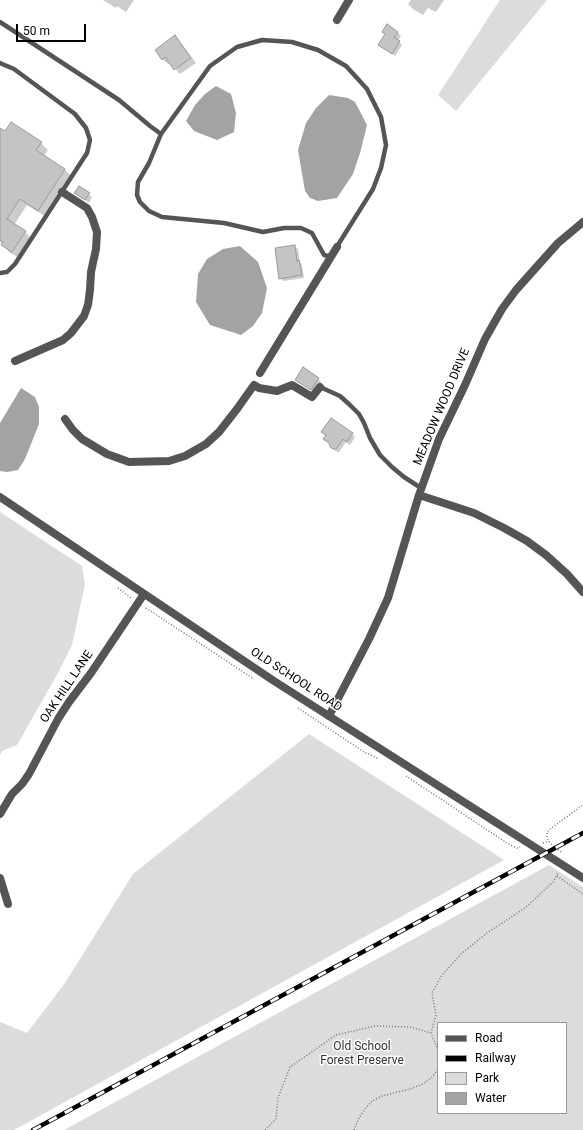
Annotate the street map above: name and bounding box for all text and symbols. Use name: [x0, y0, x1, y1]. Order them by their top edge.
scale bar: [18, 16, 88, 42]
text: 50 m: [23, 24, 50, 38]
street label: MEADOW WOOD DRIVE: [411, 346, 473, 468]
street label: OLD SCHOOL ROAD: [248, 645, 344, 715]
street label: OAK HILL LANE: [38, 648, 96, 726]
legend: [437, 1022, 567, 1114]
text: Road: [475, 1031, 503, 1045]
park label: Old School Forest Preserve: [320, 1040, 404, 1068]
text: Railway: [475, 1051, 516, 1065]
text: Park: [475, 1071, 499, 1085]
text: Water: [475, 1091, 506, 1105]

